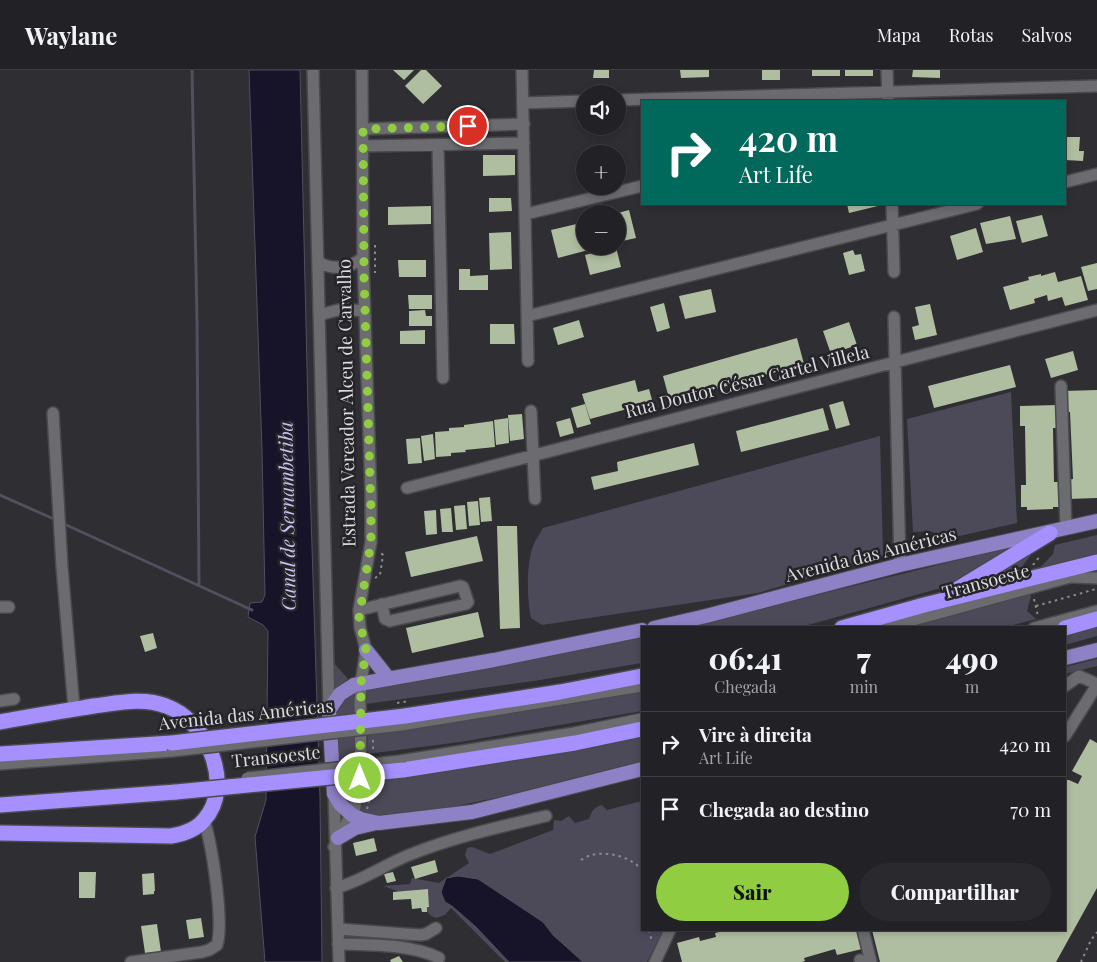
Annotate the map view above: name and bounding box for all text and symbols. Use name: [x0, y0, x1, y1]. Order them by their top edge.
text: Waylane: [25, 19, 117, 51]
text: Mapa: [877, 23, 921, 47]
text: Rotas: [949, 23, 994, 47]
text: Salvos: [1022, 23, 1072, 47]
map controls: [576, 85, 626, 255]
button: sound: [576, 85, 626, 135]
pin: [447, 105, 489, 147]
icon: arrive: [454, 112, 482, 140]
text: 420 m: [739, 114, 838, 161]
icon: right: [656, 120, 721, 185]
button: +: [576, 145, 626, 195]
text: Art Life: [739, 159, 813, 189]
button: −: [576, 205, 626, 255]
street label: Estrada Vereador Alceu de Carvalho: [331, 259, 361, 547]
street label: Rua Doutor César Cartel Villela: [622, 339, 871, 423]
water label: Canal de Sernambetiba: [271, 421, 301, 611]
street label: Avenida das Américas: [782, 521, 959, 587]
street label: Transoeste: [939, 558, 1032, 604]
text: 06:41: [708, 638, 782, 678]
text: 7: [857, 638, 871, 678]
text: 490: [946, 638, 999, 678]
text: Chegada: [714, 676, 776, 697]
text: min: [850, 676, 878, 697]
text: m: [965, 676, 979, 697]
street label: Avenida das Américas: [156, 693, 334, 735]
text: Vire à direita: [699, 721, 812, 747]
icon: right: [656, 730, 684, 758]
text: 420 m: [1000, 731, 1051, 757]
street label: Transoeste: [230, 739, 322, 773]
text: Art Life: [699, 747, 753, 768]
position arrow: [333, 751, 385, 803]
icon: arrive: [656, 795, 684, 823]
text: Chegada ao destino: [699, 796, 869, 822]
text: 70 m: [1010, 796, 1051, 822]
button: Sair: [656, 863, 849, 921]
button: Compartilhar: [859, 863, 1051, 921]

